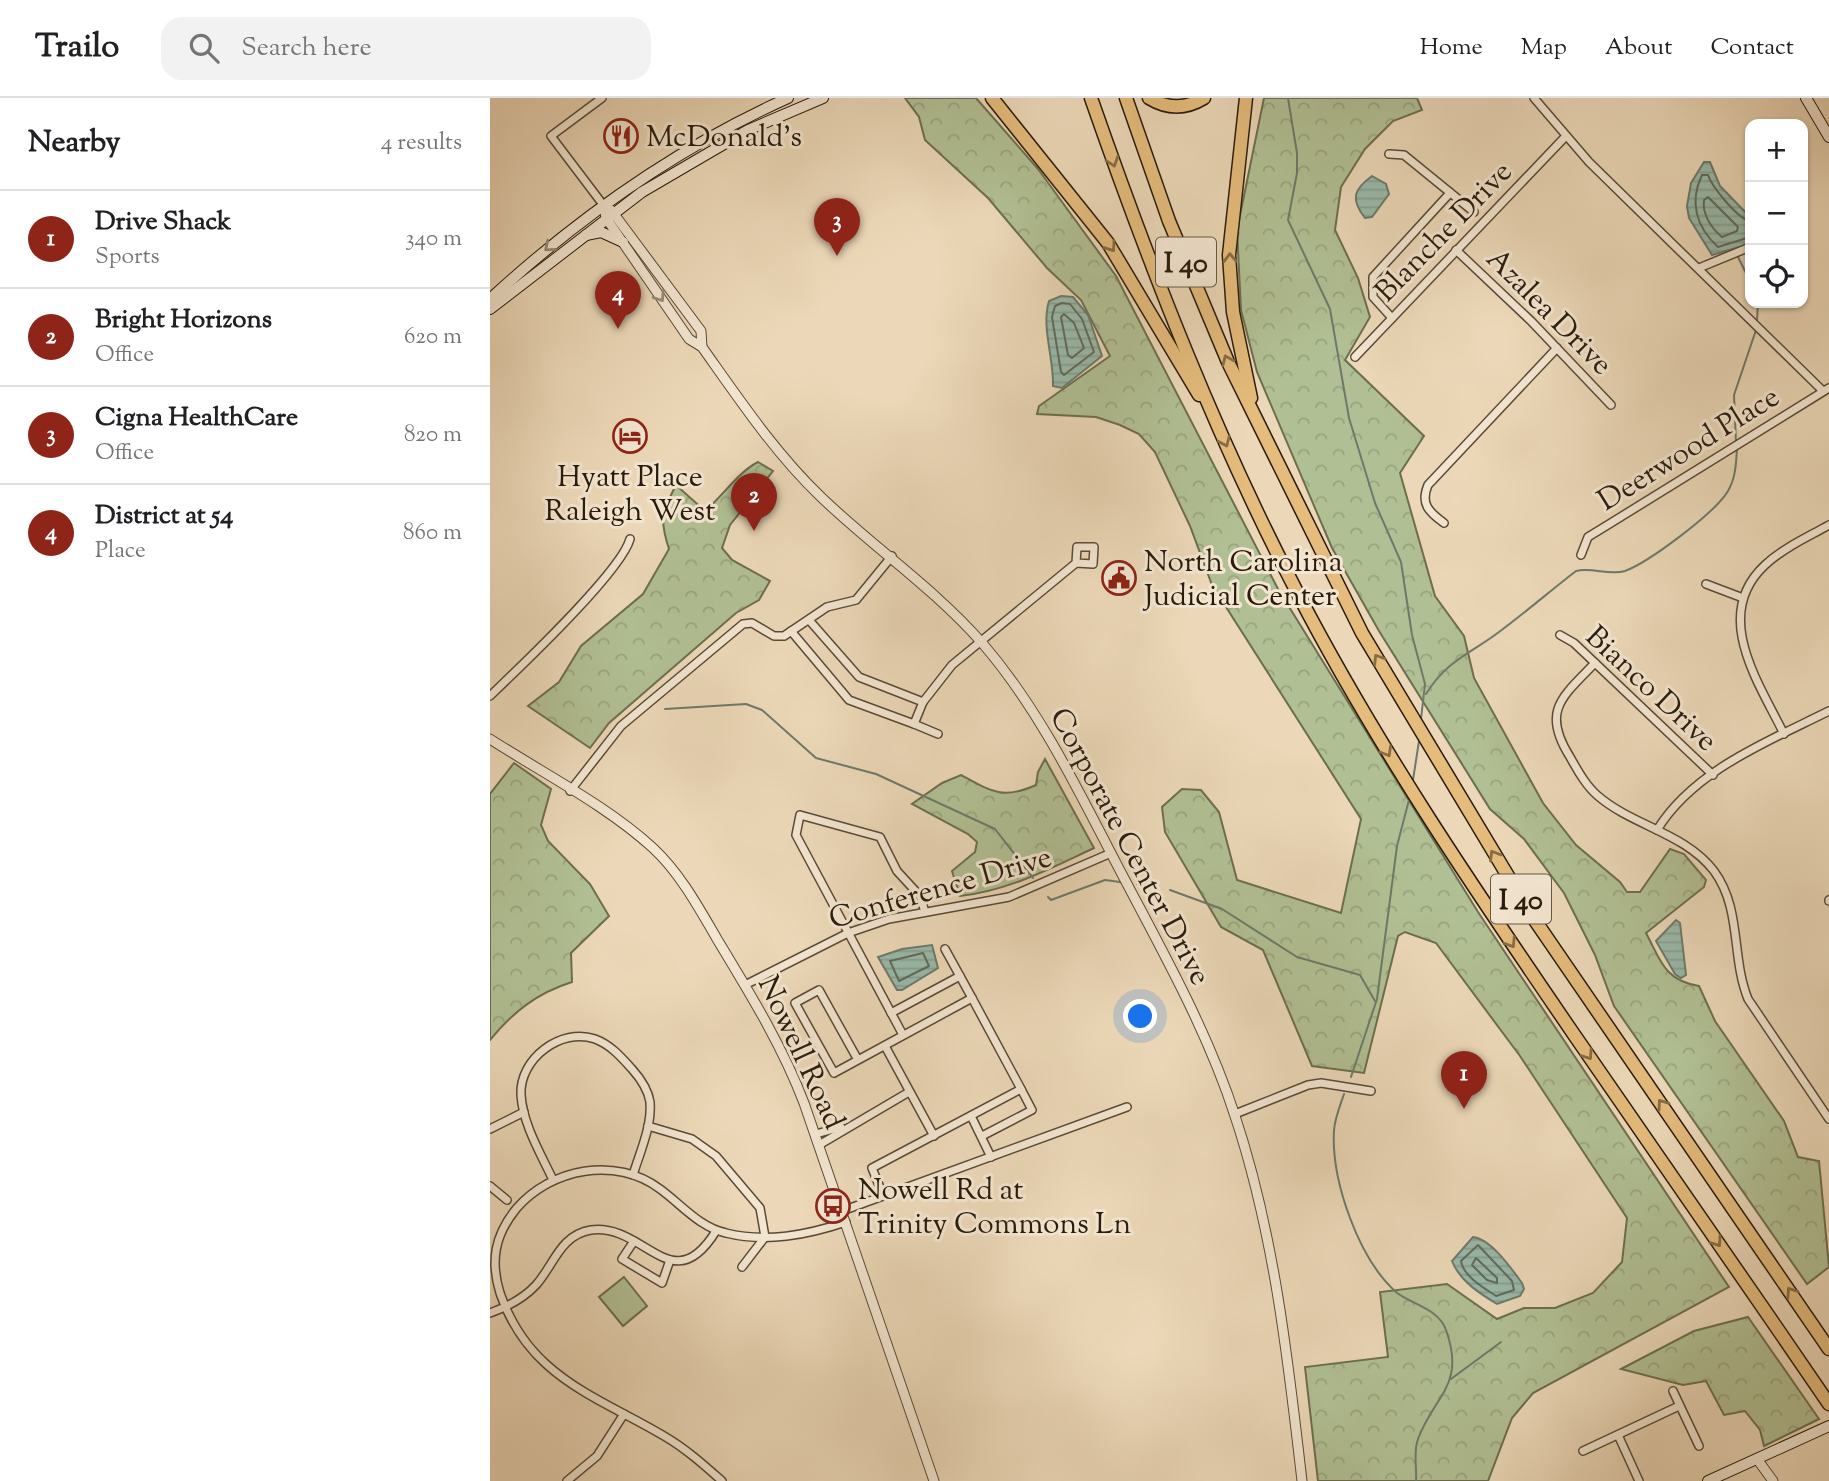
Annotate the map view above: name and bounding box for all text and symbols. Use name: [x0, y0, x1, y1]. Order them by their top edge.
search box: [161, 17, 651, 80]
text: Trailo: [35, 24, 119, 72]
icon: search: [185, 29, 223, 67]
text: Search here: [241, 30, 372, 67]
text: Home: [1420, 31, 1483, 65]
text: Map: [1521, 31, 1567, 65]
text: About: [1605, 31, 1672, 65]
text: Contact: [1710, 31, 1794, 65]
restaurant icon: McDonald's: [602, 117, 640, 155]
place label: McDonald's: [646, 117, 802, 160]
map controls: [1745, 119, 1808, 308]
button: +: [1745, 119, 1808, 182]
text: Nearby: [28, 122, 120, 165]
text: 4 results: [381, 127, 462, 160]
street label: Blanche Drive: [1366, 152, 1523, 313]
one-way arrow: [1105, 156, 1119, 168]
button: −: [1745, 182, 1808, 245]
pin: 3: [814, 198, 860, 256]
text: Drive Shack: [95, 204, 231, 241]
text: 1: [47, 223, 55, 256]
text: 340 m: [405, 223, 462, 256]
road number: I 40: [1156, 238, 1216, 286]
one-way arrow: [545, 239, 558, 251]
one-way arrow: [1103, 239, 1115, 252]
street label: Azalea Drive: [1475, 240, 1621, 386]
text: Sports: [95, 241, 160, 274]
button: locate: [1745, 245, 1808, 308]
one-way arrow: [1222, 252, 1238, 263]
pin: 4: [595, 271, 641, 329]
one-way arrow: [652, 289, 664, 302]
text: Bright Horizons: [95, 302, 272, 339]
text: 2: [46, 321, 56, 354]
text: 620 m: [404, 321, 462, 354]
text: Office: [95, 339, 154, 372]
one-way arrow: [1221, 355, 1235, 367]
street label: Deerwood Place: [1590, 377, 1788, 523]
text: Cigna HealthCare: [95, 400, 298, 437]
hotel icon: Hyatt Place Raleigh West: [611, 417, 649, 455]
text: 3: [46, 419, 56, 452]
text: 820 m: [404, 419, 462, 452]
one-way arrow: [1217, 435, 1231, 447]
text: Office: [95, 437, 154, 470]
place label: Hyatt Place Raleigh West: [545, 457, 715, 534]
pin: 2: [731, 473, 777, 531]
text: District at 54: [95, 498, 233, 535]
text: 4: [45, 517, 57, 550]
text: 860 m: [403, 517, 462, 550]
text: Place: [95, 535, 146, 568]
place label: North Carolina Judicial Center: [1142, 542, 1343, 619]
public building icon: North Carolina Judicial Center: [1100, 559, 1138, 597]
street label: Bianco Drive: [1574, 617, 1726, 763]
one-way arrow: [1373, 654, 1386, 667]
street label: Corporate Center Drive: [1037, 701, 1220, 993]
one-way arrow: [1379, 744, 1392, 757]
street label: Conference Drive: [824, 837, 1057, 942]
one-way arrow: [1490, 849, 1503, 862]
road number: I 40: [1491, 874, 1551, 924]
one-way arrow: [1502, 935, 1515, 948]
street label: Nowell Road: [745, 969, 854, 1137]
your location: [1123, 999, 1157, 1033]
one-way arrow: [1580, 1047, 1592, 1060]
pin: 1: [1441, 1051, 1487, 1109]
one-way arrow: [1658, 1099, 1671, 1112]
place label: Nowell Rd at Trinity Commons Ln: [858, 1170, 1131, 1247]
bus stop icon: Nowell Rd at Trinity Commons Ln: [814, 1187, 852, 1225]
one-way arrow: [1709, 1234, 1721, 1247]
one-way arrow: [1786, 1287, 1799, 1300]

